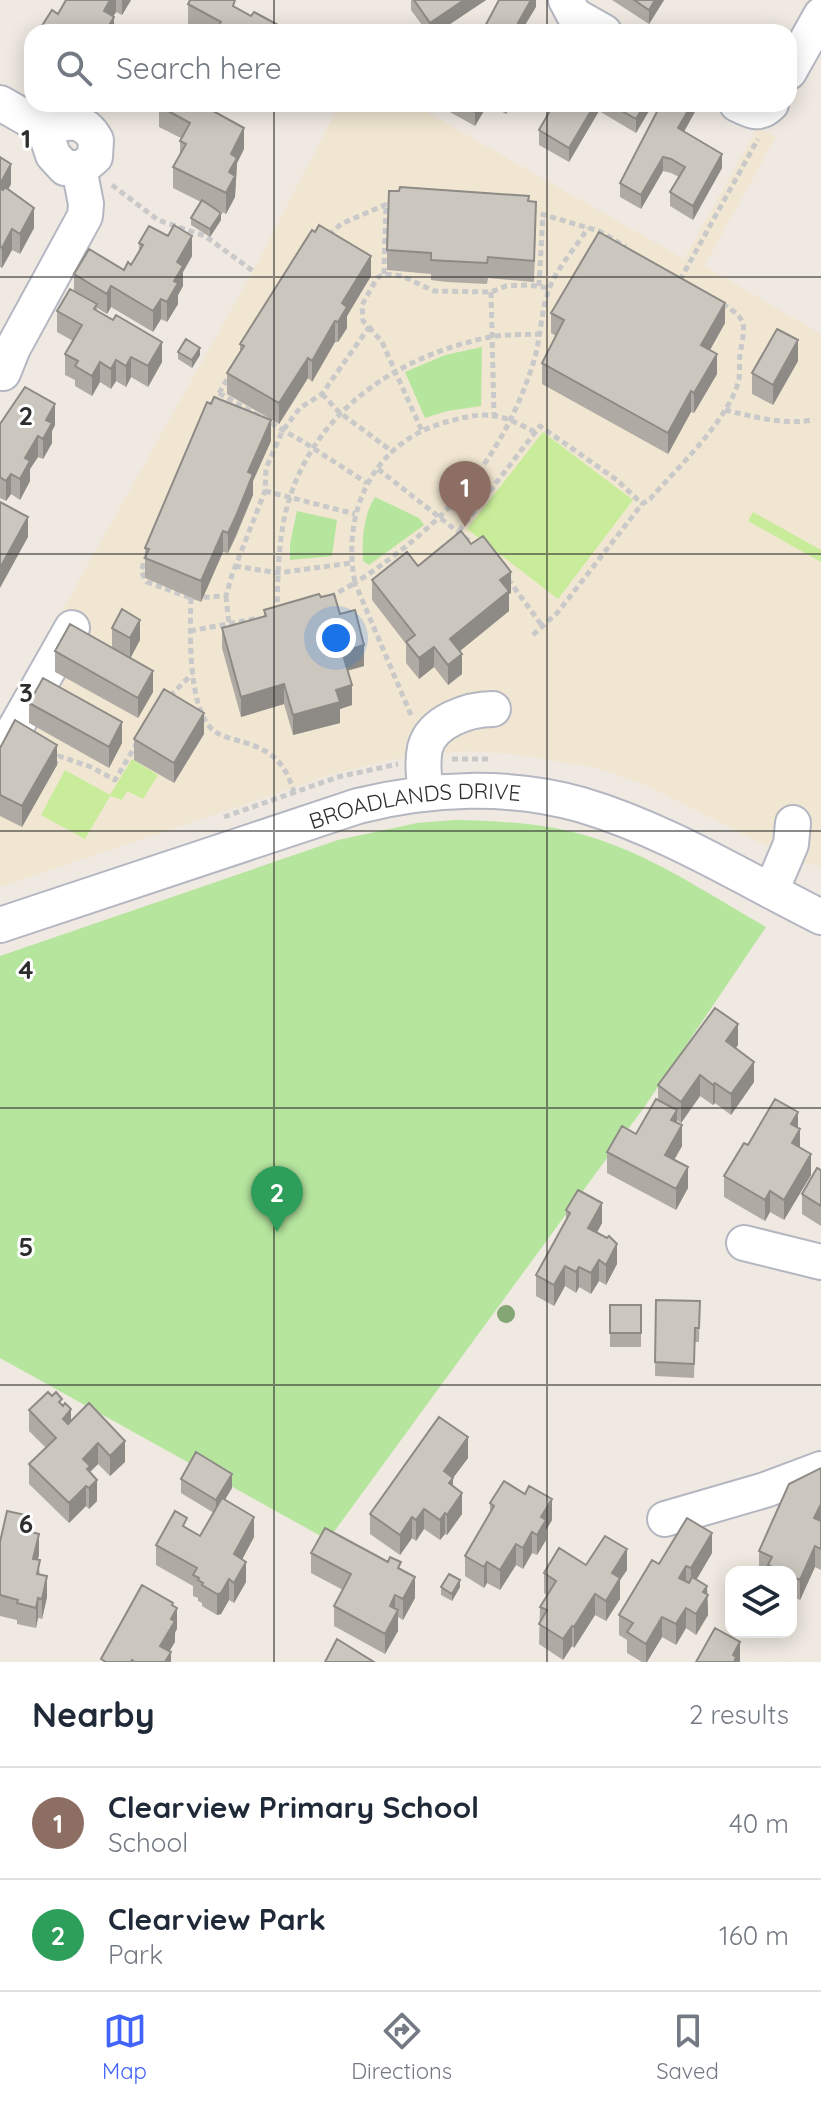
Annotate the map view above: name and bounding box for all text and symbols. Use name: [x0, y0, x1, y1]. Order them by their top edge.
search box: [24, 24, 797, 112]
icon: search: [52, 46, 96, 90]
text: Search here: [116, 49, 282, 87]
text: 1: [21, 122, 31, 155]
text: 2: [19, 399, 33, 432]
pin: 1: [439, 461, 491, 527]
your location: [316, 618, 356, 658]
text: 3: [19, 676, 33, 709]
street label: BROADLANDS DRIVE: [305, 777, 522, 835]
text: 4: [18, 953, 34, 986]
pin: 2: [251, 1166, 303, 1232]
text: 5: [19, 1230, 33, 1263]
text: 6: [19, 1507, 33, 1540]
map controls: [725, 1566, 797, 1638]
button: layers: [725, 1566, 797, 1638]
text: Nearby: [32, 1693, 155, 1736]
text: 2 results: [689, 1698, 789, 1731]
text: Clearview Primary School: [108, 1788, 479, 1826]
text: 1: [53, 1807, 63, 1840]
text: 40 m: [729, 1807, 789, 1840]
text: School: [108, 1826, 188, 1859]
text: Clearview Park: [108, 1900, 326, 1938]
text: 2: [51, 1919, 65, 1952]
text: 160 m: [719, 1919, 789, 1952]
text: Park: [108, 1938, 163, 1971]
tab: Map: [102, 2009, 147, 2085]
tab: Directions: [351, 2009, 452, 2085]
tab: Saved: [656, 2009, 719, 2085]

